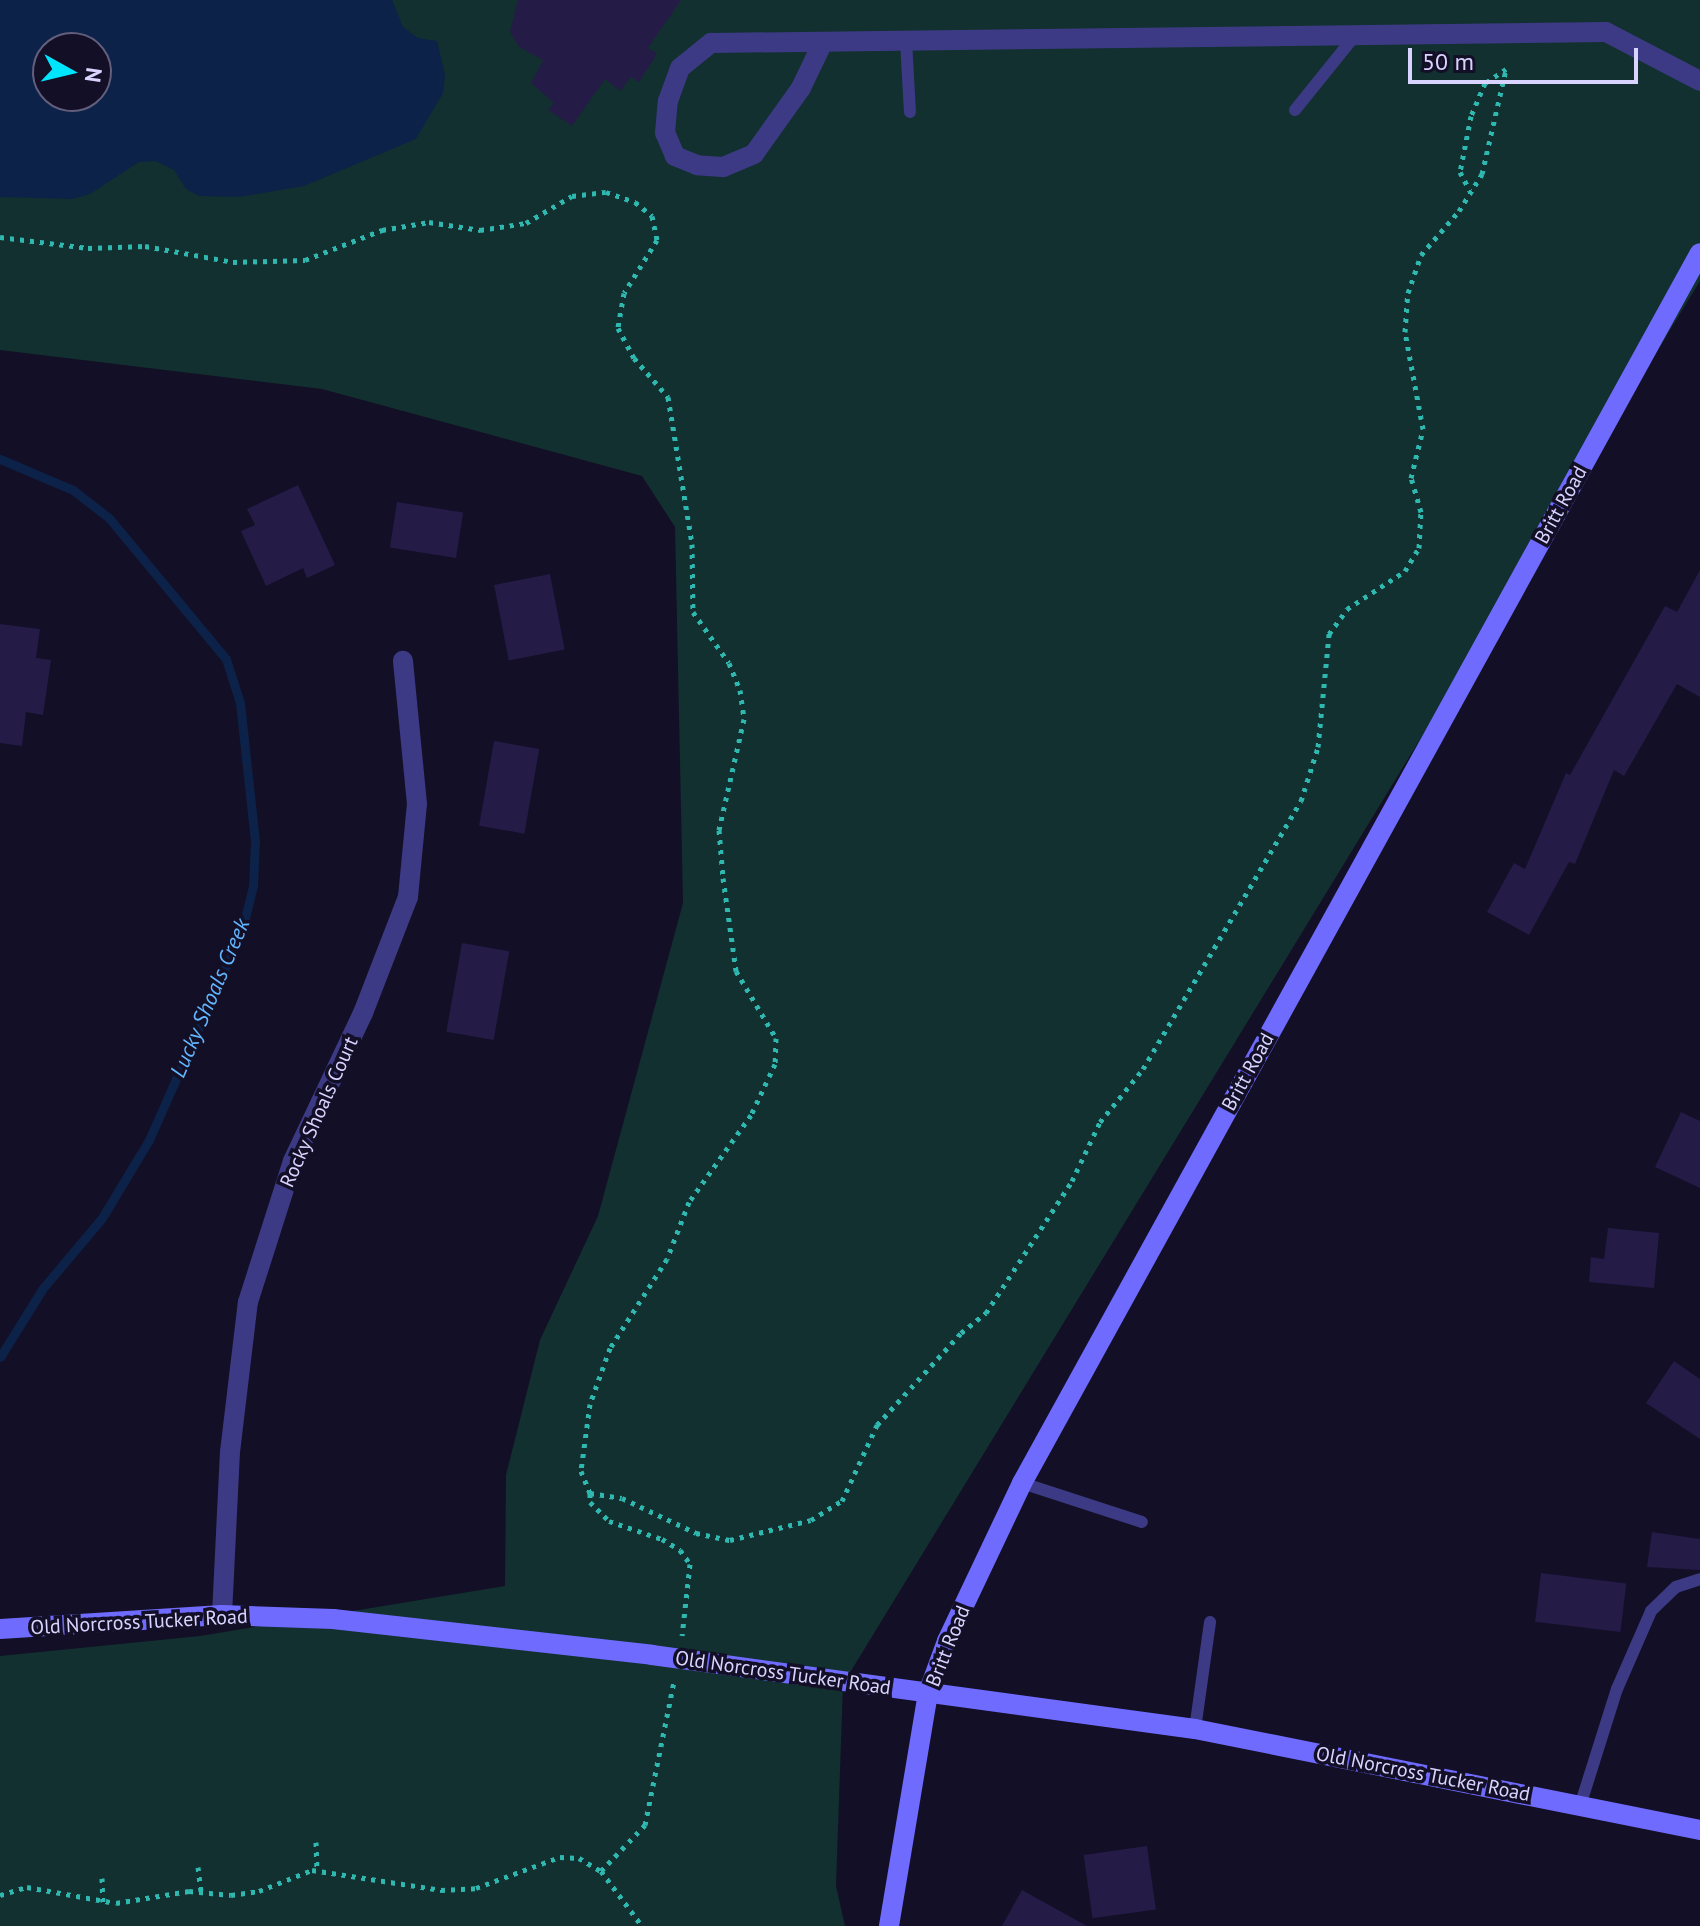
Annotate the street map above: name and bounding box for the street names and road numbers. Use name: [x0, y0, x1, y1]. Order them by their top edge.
street label: Britt Road: [1530, 462, 1592, 548]
street label: Britt Road: [1217, 1029, 1279, 1115]
street label: Rocky Shoals Court: [275, 1033, 363, 1191]
street label: Britt Road: [921, 1602, 975, 1690]
street label: Old Norcross Tucker Road: [29, 1604, 249, 1640]
street label: Old Norcross Tucker Road: [673, 1646, 893, 1700]
street label: Old Norcross Tucker Road: [1314, 1741, 1532, 1807]

